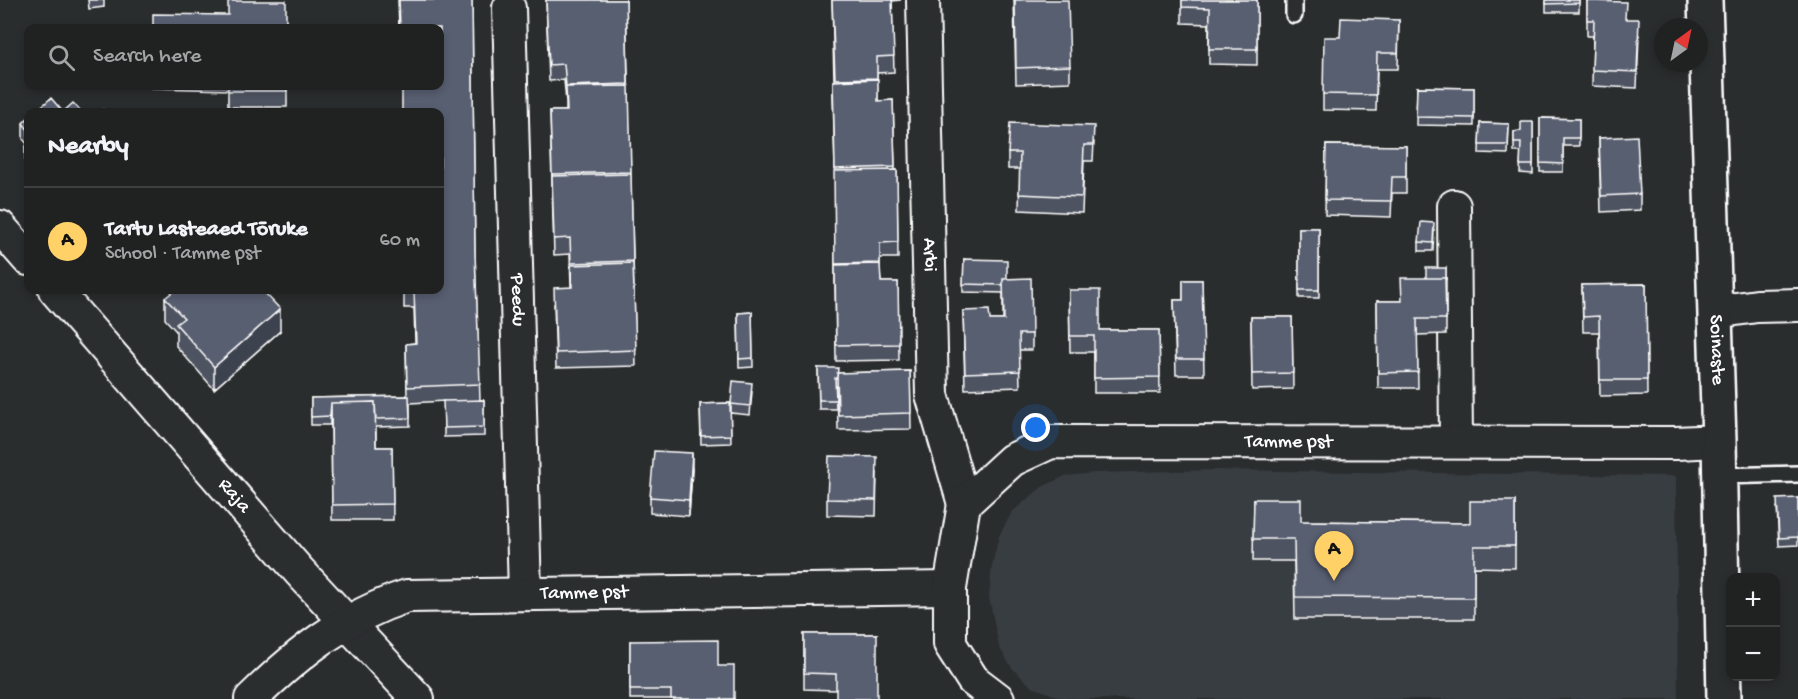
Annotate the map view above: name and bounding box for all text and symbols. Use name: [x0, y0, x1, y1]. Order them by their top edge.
north arrow: [1654, 18, 1708, 72]
search box: [24, 24, 444, 90]
icon: search: [45, 41, 78, 74]
text: Search here: [93, 44, 201, 70]
text: Nearby: [48, 132, 129, 163]
text: Tartu Lasteaed Tõruke: [105, 217, 308, 243]
text: A: [62, 230, 73, 253]
text: 60 m: [380, 230, 420, 253]
street label: Arbi: [917, 238, 941, 272]
text: School · Tamme pst: [105, 243, 260, 266]
street label: Peedu: [505, 272, 529, 327]
street label: Soinaste: [1703, 314, 1729, 386]
your location: [1021, 413, 1050, 442]
street label: Tamme pst: [1244, 431, 1334, 454]
street label: Raja: [213, 474, 256, 519]
pin: A: [1314, 532, 1354, 581]
map controls: [1726, 573, 1780, 681]
button: +: [1726, 573, 1780, 627]
street label: Tamme pst: [539, 581, 630, 606]
button: −: [1726, 627, 1780, 681]

